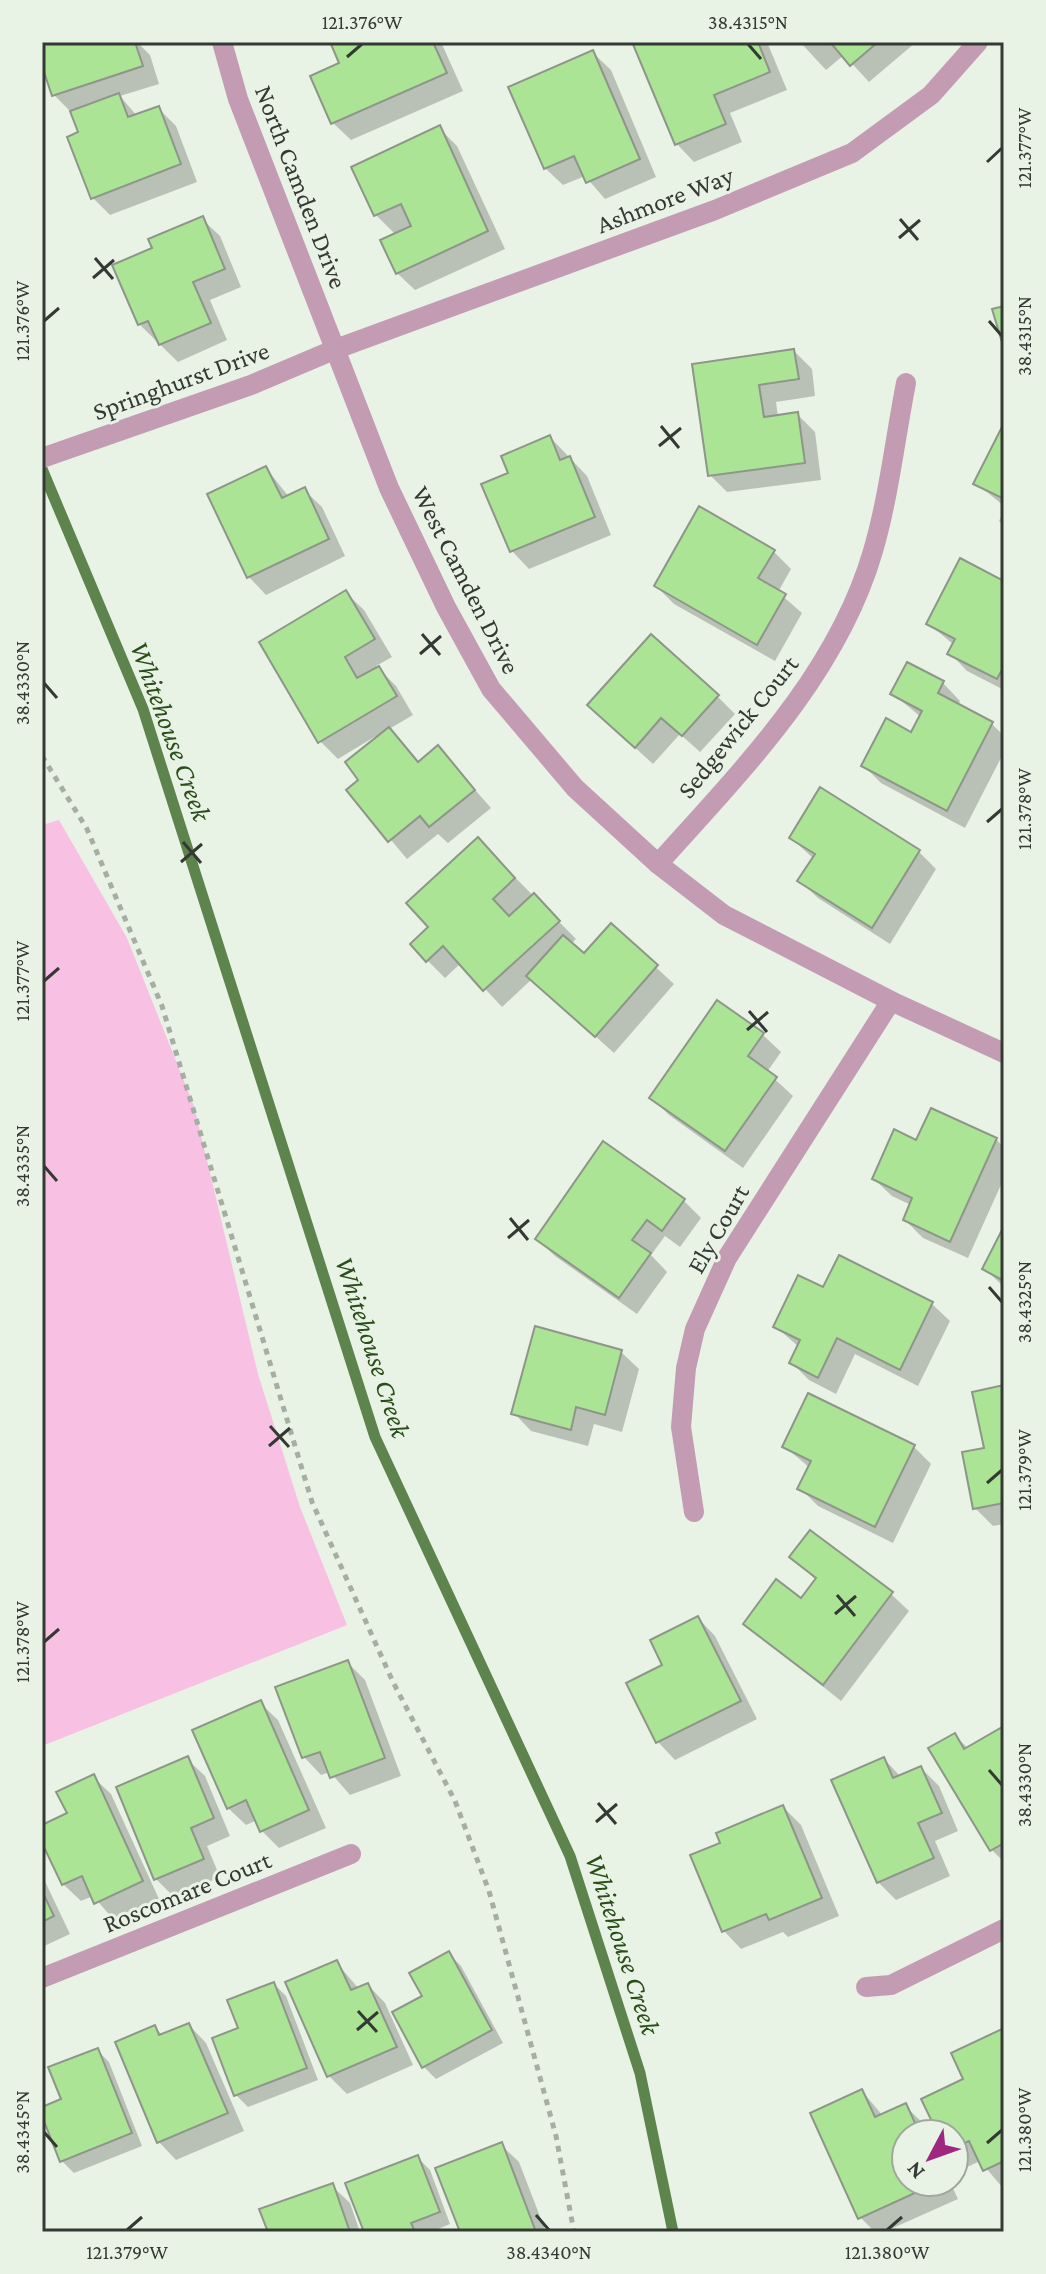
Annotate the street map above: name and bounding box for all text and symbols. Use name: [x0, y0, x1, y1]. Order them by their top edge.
text: 121.376°W: [322, 11, 403, 33]
text: 38.4315°N: [708, 11, 788, 33]
street label: North Camden Drive: [249, 81, 353, 293]
text: 121.377°W: [1013, 107, 1035, 188]
street label: Ashmore Way: [592, 160, 739, 239]
text: 121.376°W: [11, 280, 33, 361]
text: 38.4315°N: [1013, 296, 1035, 376]
street label: Springhurst Drive: [89, 336, 273, 426]
street label: West Camden Drive: [406, 481, 526, 679]
water label: Whitehouse Creek: [124, 637, 218, 827]
text: 38.4330°N: [11, 641, 33, 725]
street label: Sedgewick Court: [672, 650, 805, 804]
text: 121.378°W: [1013, 767, 1035, 850]
text: 121.377°W: [11, 940, 33, 1021]
text: 38.4335°N: [11, 1125, 33, 1207]
street label: Ely Court: [681, 1179, 755, 1278]
water label: Whitehouse Creek: [329, 1252, 417, 1443]
text: 38.4325°N: [1013, 1261, 1035, 1343]
text: 121.379°W: [1013, 1429, 1035, 1511]
text: 121.378°W: [11, 1600, 33, 1683]
text: 38.4330°N: [1013, 1743, 1035, 1827]
street label: Roscomare Court: [99, 1845, 276, 1939]
water label: Whitehouse Creek: [579, 1849, 667, 2040]
text: 121.380°W: [1013, 2087, 1035, 2172]
text: 38.4345°N: [11, 2090, 33, 2174]
north arrow: [890, 2118, 970, 2198]
text: N: [901, 2157, 930, 2185]
text: 121.379°W: [86, 2241, 168, 2263]
text: 38.4340°N: [506, 2241, 592, 2263]
text: 121.380°W: [845, 2241, 930, 2263]

